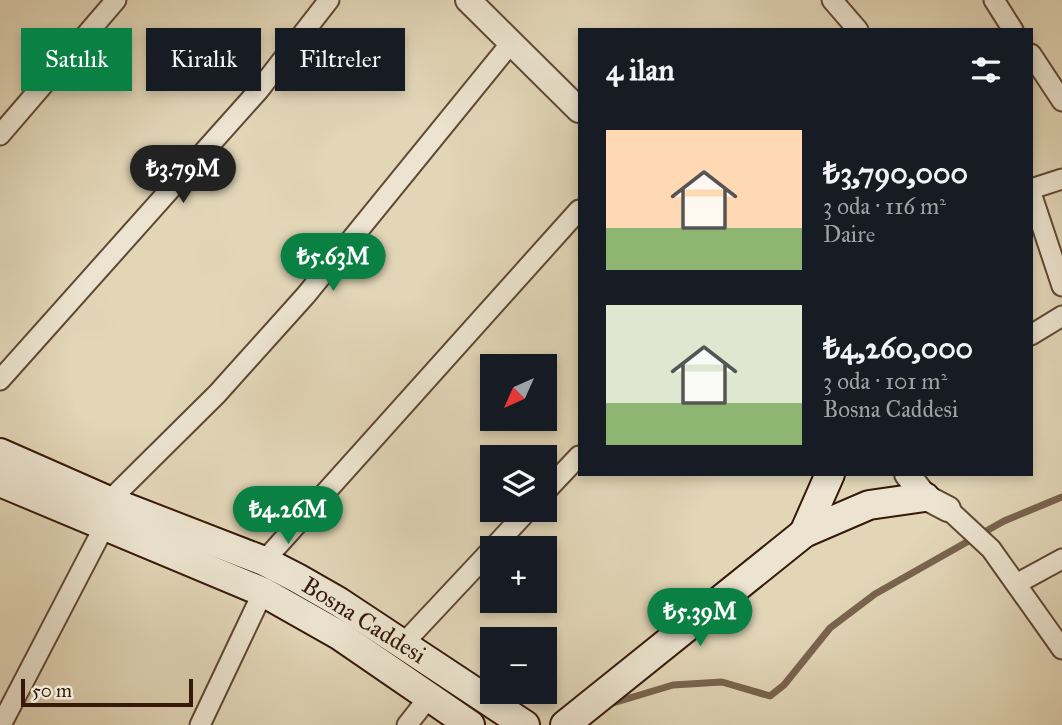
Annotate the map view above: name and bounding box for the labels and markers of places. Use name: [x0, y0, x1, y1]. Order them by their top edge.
pin: ₺3.79M: [126, 146, 240, 205]
pin: ₺5.63M: [276, 233, 390, 293]
pin: ₺4.26M: [231, 486, 345, 546]
pin: ₺5.39M: [643, 588, 757, 648]

